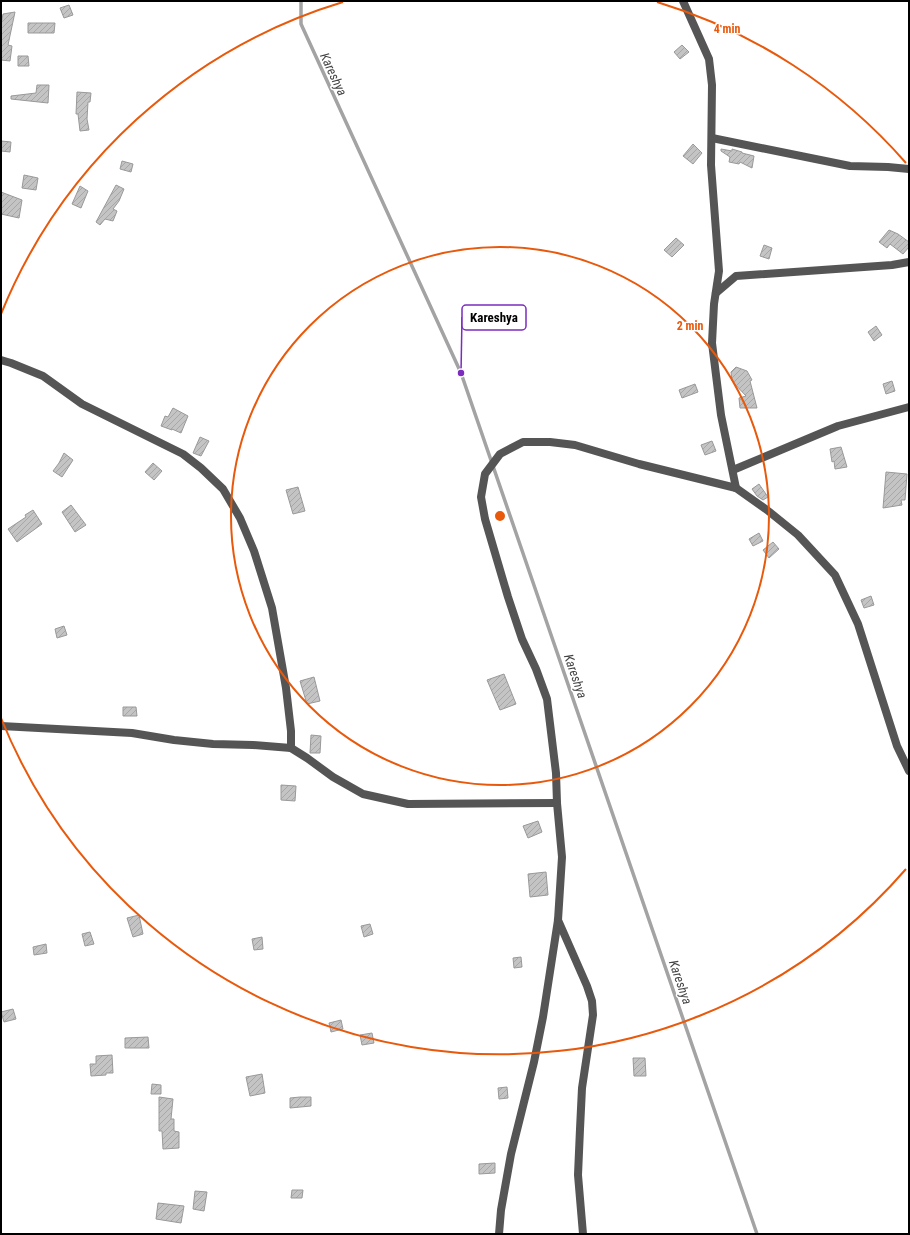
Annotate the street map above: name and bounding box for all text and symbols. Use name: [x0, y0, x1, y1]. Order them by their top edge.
text: 4 min: [714, 22, 740, 36]
water label: Kareshya: [317, 50, 350, 98]
callout: Kareshya: [462, 305, 526, 330]
text: Kareshya: [470, 310, 518, 325]
text: 2 min: [677, 319, 703, 333]
centre of rings: [493, 509, 507, 523]
water label: Kareshya: [561, 652, 590, 700]
water label: Kareshya: [666, 958, 695, 1006]

